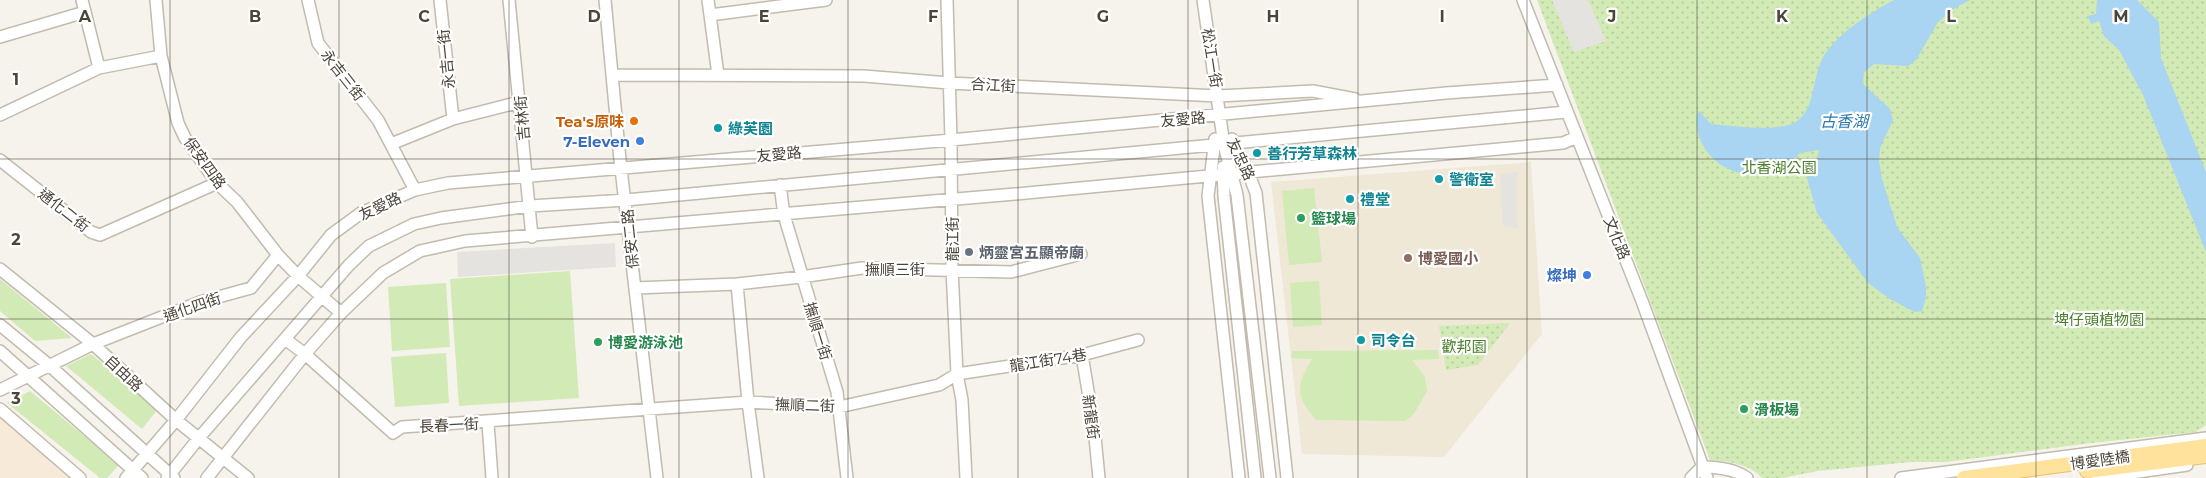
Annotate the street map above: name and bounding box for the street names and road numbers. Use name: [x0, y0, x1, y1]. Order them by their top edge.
street label: 松江一街: [1198, 27, 1226, 89]
street label: 永吉一街: [433, 28, 459, 90]
street label: 永吉三街: [317, 46, 369, 104]
street label: 合江街: [970, 74, 1016, 96]
street label: 吉林街: [511, 95, 533, 141]
street label: 友愛路: [1160, 108, 1206, 130]
street label: 保安四路: [180, 133, 230, 193]
street label: 友忠路: [1223, 135, 1259, 183]
street label: 友愛路: [756, 143, 802, 165]
street label: 通化二街: [35, 184, 93, 236]
street label: 友愛路: [356, 188, 404, 224]
street label: 保安二路: [617, 208, 643, 270]
street label: 文化路: [1600, 214, 1634, 262]
street label: 龍江街: [943, 216, 962, 262]
street label: 撫順三街: [865, 260, 925, 279]
street label: 通化四街: [161, 288, 223, 326]
street label: 撫順一街: [800, 300, 836, 362]
street label: 龍江街74巷: [1008, 345, 1088, 375]
street label: 自由路: [101, 351, 147, 395]
street label: 新龍街: [1078, 393, 1104, 441]
street label: 撫順二街: [775, 394, 835, 416]
street label: 長春一街: [419, 414, 479, 436]
street label: 博愛陸橋: [2069, 446, 2131, 474]

